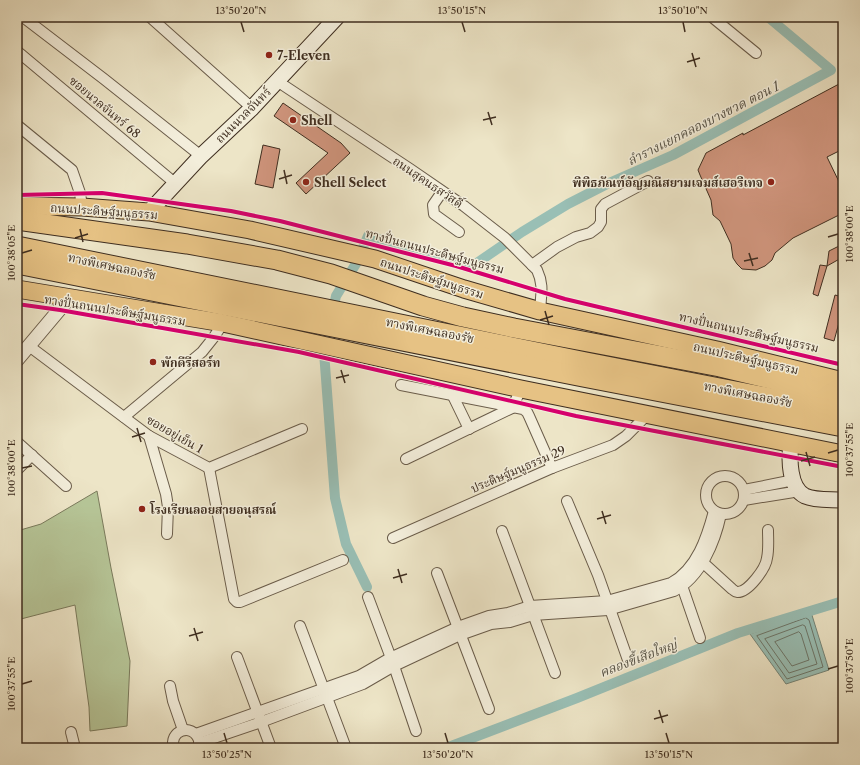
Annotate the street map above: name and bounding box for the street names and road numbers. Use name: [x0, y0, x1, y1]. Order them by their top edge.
street label: ซอยนวลจันทร์ 68: [66, 73, 144, 141]
street label: ถนนนวลจันทร์: [212, 84, 274, 146]
street label: ถนนสุคนธสวัสดิ์: [389, 152, 467, 212]
street label: ถนนประดิษฐ์มนูธรรม: [50, 200, 158, 223]
street label: ทางปั่นถนนประดิษฐ์มนูธรรม: [364, 224, 506, 278]
street label: ทางพิเศษฉลองรัช: [67, 249, 157, 283]
street label: ถนนประดิษฐ์มนูธรรม: [378, 254, 486, 303]
street label: ทางปั่นถนนประดิษฐ์มนูธรรม: [43, 290, 187, 330]
street label: ทางปั่นถนนประดิษฐ์มนูธรรม: [677, 308, 821, 356]
street label: ทางพิเศษฉลองรัช: [385, 314, 475, 346]
street label: ถนนประดิษฐ์มนูธรรม: [692, 339, 800, 378]
street label: ทางพิเศษฉลองรัช: [703, 378, 793, 410]
street label: ซอยอยู่เย็น 1: [143, 412, 206, 457]
street label: ประดิษฐ์มนูธรรม 29: [468, 442, 568, 497]

